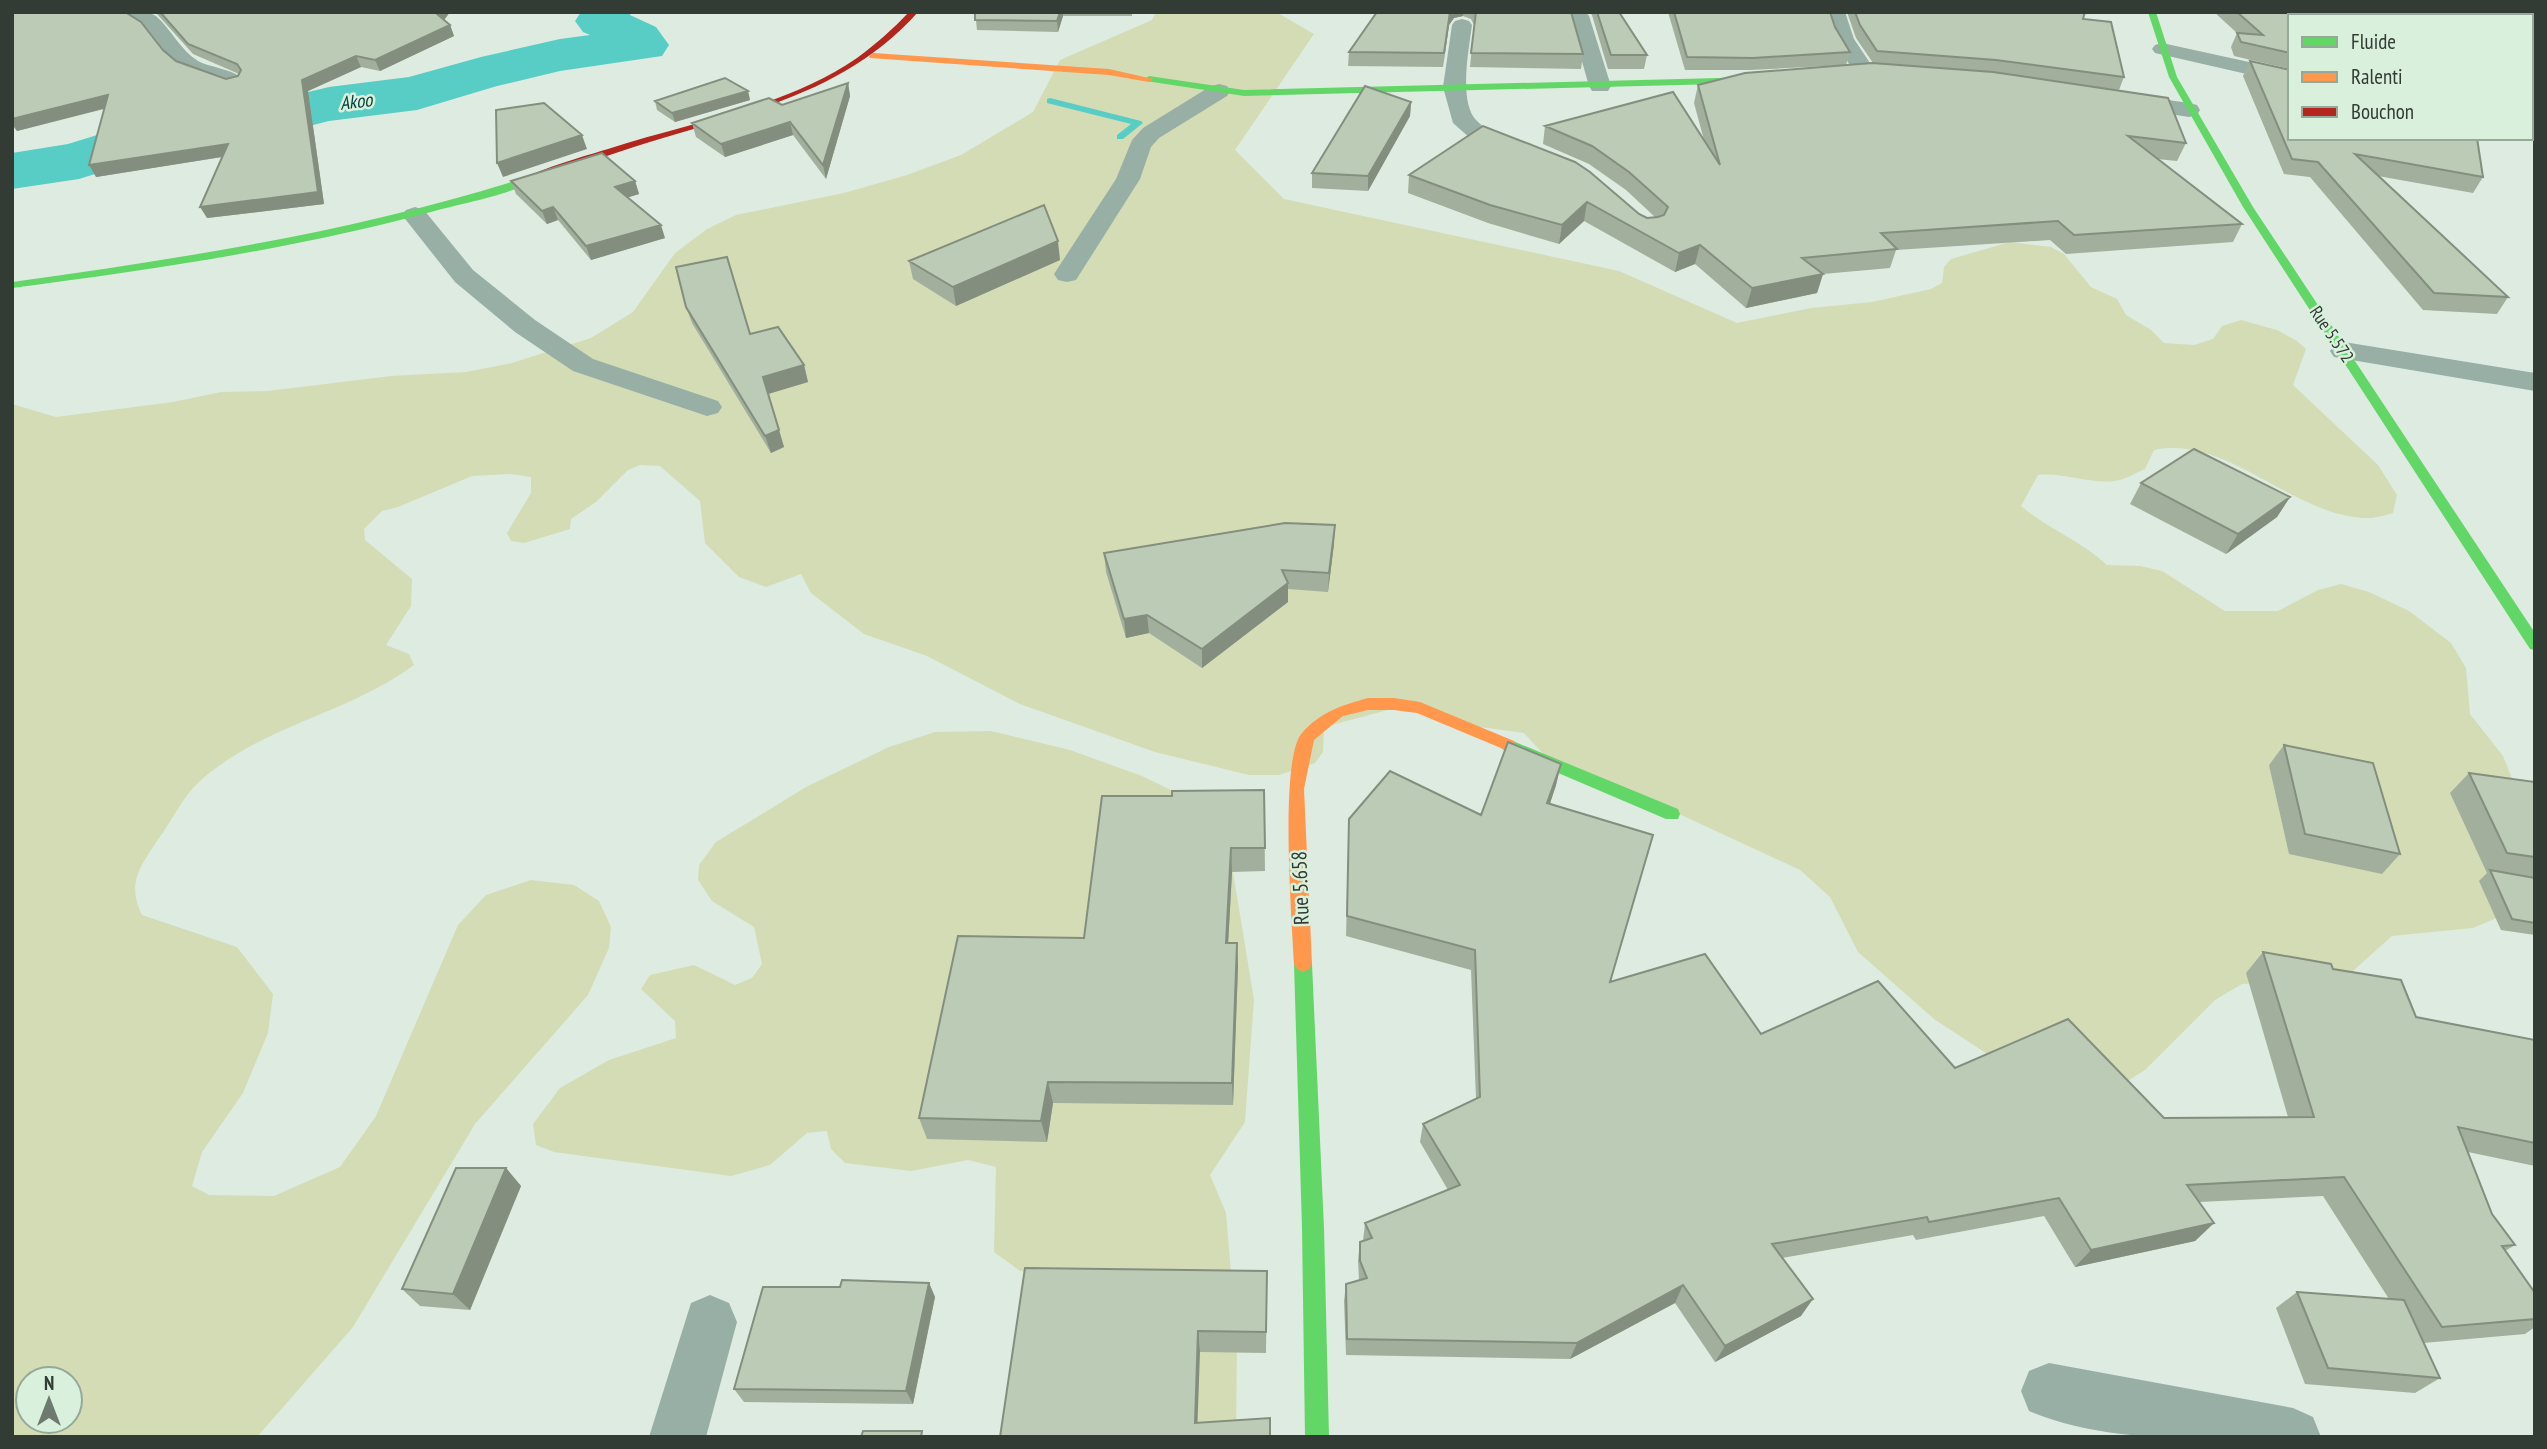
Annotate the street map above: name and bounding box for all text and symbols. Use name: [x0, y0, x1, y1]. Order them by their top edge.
legend: [2288, 14, 2533, 140]
text: Fluide: [2351, 28, 2396, 55]
text: Ralenti: [2351, 63, 2403, 90]
water label: Akoo: [338, 87, 375, 115]
text: Bouchon: [2351, 98, 2414, 125]
street label: Rue 5.572: [2305, 301, 2359, 367]
street label: Rue 5.658: [1285, 851, 1315, 925]
north arrow: [14, 1365, 84, 1435]
text: N: [44, 1371, 54, 1395]

